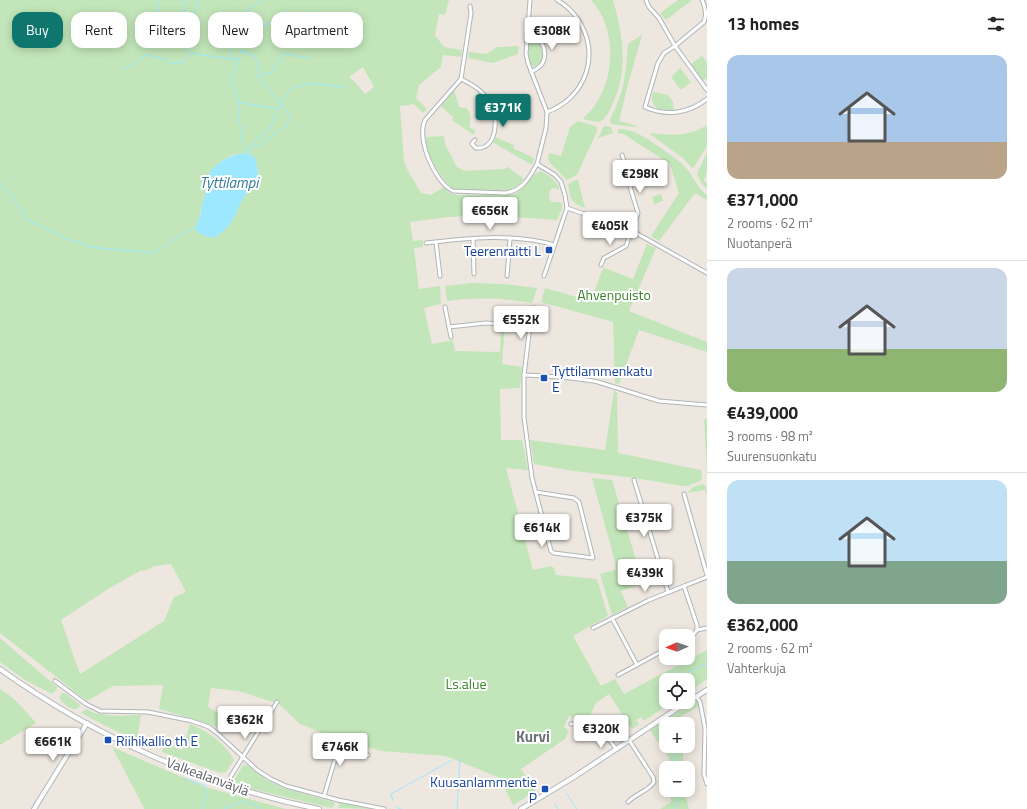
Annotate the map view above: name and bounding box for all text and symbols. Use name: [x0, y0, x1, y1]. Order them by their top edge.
text: 13 homes: [727, 11, 799, 37]
chip: Buy: [12, 12, 63, 48]
chip: Rent: [71, 12, 127, 48]
chip: Filters: [135, 12, 200, 48]
chip: New: [208, 12, 263, 48]
chip: Apartment: [271, 12, 363, 48]
icon: filters: [985, 13, 1007, 35]
pin: €308K: [524, 17, 580, 51]
text: €308K: [534, 20, 570, 40]
icon: home: [831, 81, 903, 153]
pin: €371K: [475, 94, 531, 128]
text: €371K: [485, 97, 521, 117]
pin: €298K: [612, 160, 668, 194]
text: €298K: [622, 163, 658, 183]
water label: Tyttilampi: [200, 171, 260, 194]
text: €371,000: [727, 187, 798, 213]
pin: €656K: [462, 197, 518, 231]
text: €656K: [472, 200, 508, 220]
pin: €405K: [582, 212, 638, 246]
text: 2 rooms · 62 m²: [727, 213, 813, 233]
text: €405K: [592, 215, 628, 235]
text: Nuotanperä: [727, 233, 792, 253]
place label: Teerenraitti L: [464, 240, 541, 261]
marker: Teerenraitti L: [544, 245, 554, 255]
park label: Ahvenpuisto: [577, 284, 651, 305]
icon: home: [831, 294, 903, 366]
pin: €552K: [493, 306, 549, 340]
text: €552K: [503, 309, 539, 329]
place label: Tyttilammenkatu E: [552, 360, 652, 397]
marker: Tyttilammenkatu E: [539, 373, 549, 383]
text: €439,000: [727, 400, 798, 426]
text: 3 rooms · 98 m²: [727, 426, 813, 446]
text: Suurensuonkatu: [727, 446, 817, 466]
pin: €375K: [616, 504, 672, 538]
icon: home: [831, 506, 903, 578]
text: €375K: [626, 507, 662, 527]
pin: €614K: [514, 514, 570, 548]
text: €614K: [524, 517, 560, 537]
pin: €439K: [617, 559, 673, 593]
text: €439K: [627, 562, 663, 582]
text: €362,000: [727, 612, 798, 638]
north arrow: [659, 629, 695, 665]
map controls: [659, 629, 695, 797]
text: 2 rooms · 62 m²: [727, 638, 813, 658]
text: Vahterkuja: [727, 658, 786, 678]
park label: Ls.alue: [446, 673, 487, 694]
button: locate: [659, 673, 695, 709]
pin: €362K: [217, 706, 273, 740]
text: €362K: [227, 709, 263, 729]
pin: €320K: [573, 715, 629, 749]
button: +: [659, 717, 695, 753]
text: €320K: [583, 718, 619, 738]
district label: Kurvi: [516, 725, 550, 748]
pin: €661K: [25, 728, 81, 762]
place label: Riihikallio th E: [116, 730, 199, 751]
text: €661K: [35, 731, 71, 751]
pin: €746K: [312, 733, 368, 767]
marker: Riihikallio th E: [103, 735, 113, 745]
text: €746K: [322, 736, 358, 756]
street label: Valkealanväylä: [164, 751, 252, 801]
button: −: [659, 761, 695, 797]
place label: Kuusanlammentie P: [430, 771, 537, 808]
marker: Kuusanlammentie P: [540, 784, 550, 794]

